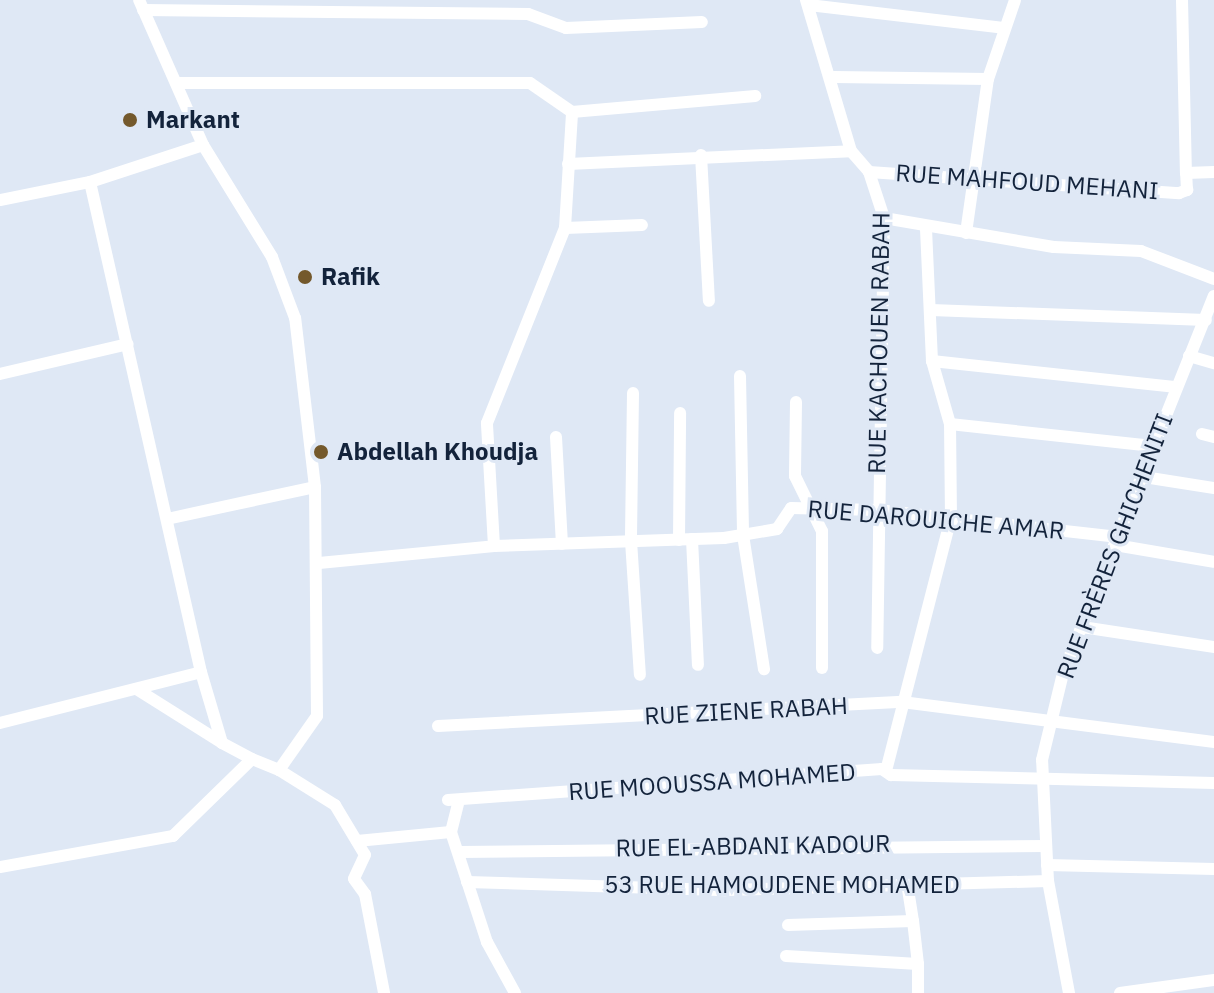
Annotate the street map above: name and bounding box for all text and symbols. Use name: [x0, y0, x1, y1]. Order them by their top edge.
place label: Markant: [146, 106, 240, 134]
marker: Markant: [121, 111, 139, 129]
street label: RUE MAHFOUD MEHANI: [895, 158, 1159, 206]
street label: RUE KACHOUEN RABAH: [862, 212, 896, 474]
place label: Rafik: [321, 263, 380, 291]
marker: Rafik: [296, 268, 314, 286]
street label: RUE FRÈRES GHICHENITI: [1051, 409, 1179, 683]
place label: Abdellah Khoudja: [337, 438, 538, 466]
marker: Abdellah Khoudja: [312, 443, 330, 461]
street label: RUE DAROUICHE AMAR: [807, 494, 1065, 546]
street label: RUE ZIENE RABAH: [644, 691, 848, 731]
street label: RUE MOOUSSA MOHAMED: [567, 758, 857, 806]
street label: RUE EL-ABDANI KADOUR: [615, 829, 891, 863]
street label: 53 RUE HAMOUDENE MOHAMED: [604, 871, 960, 899]

